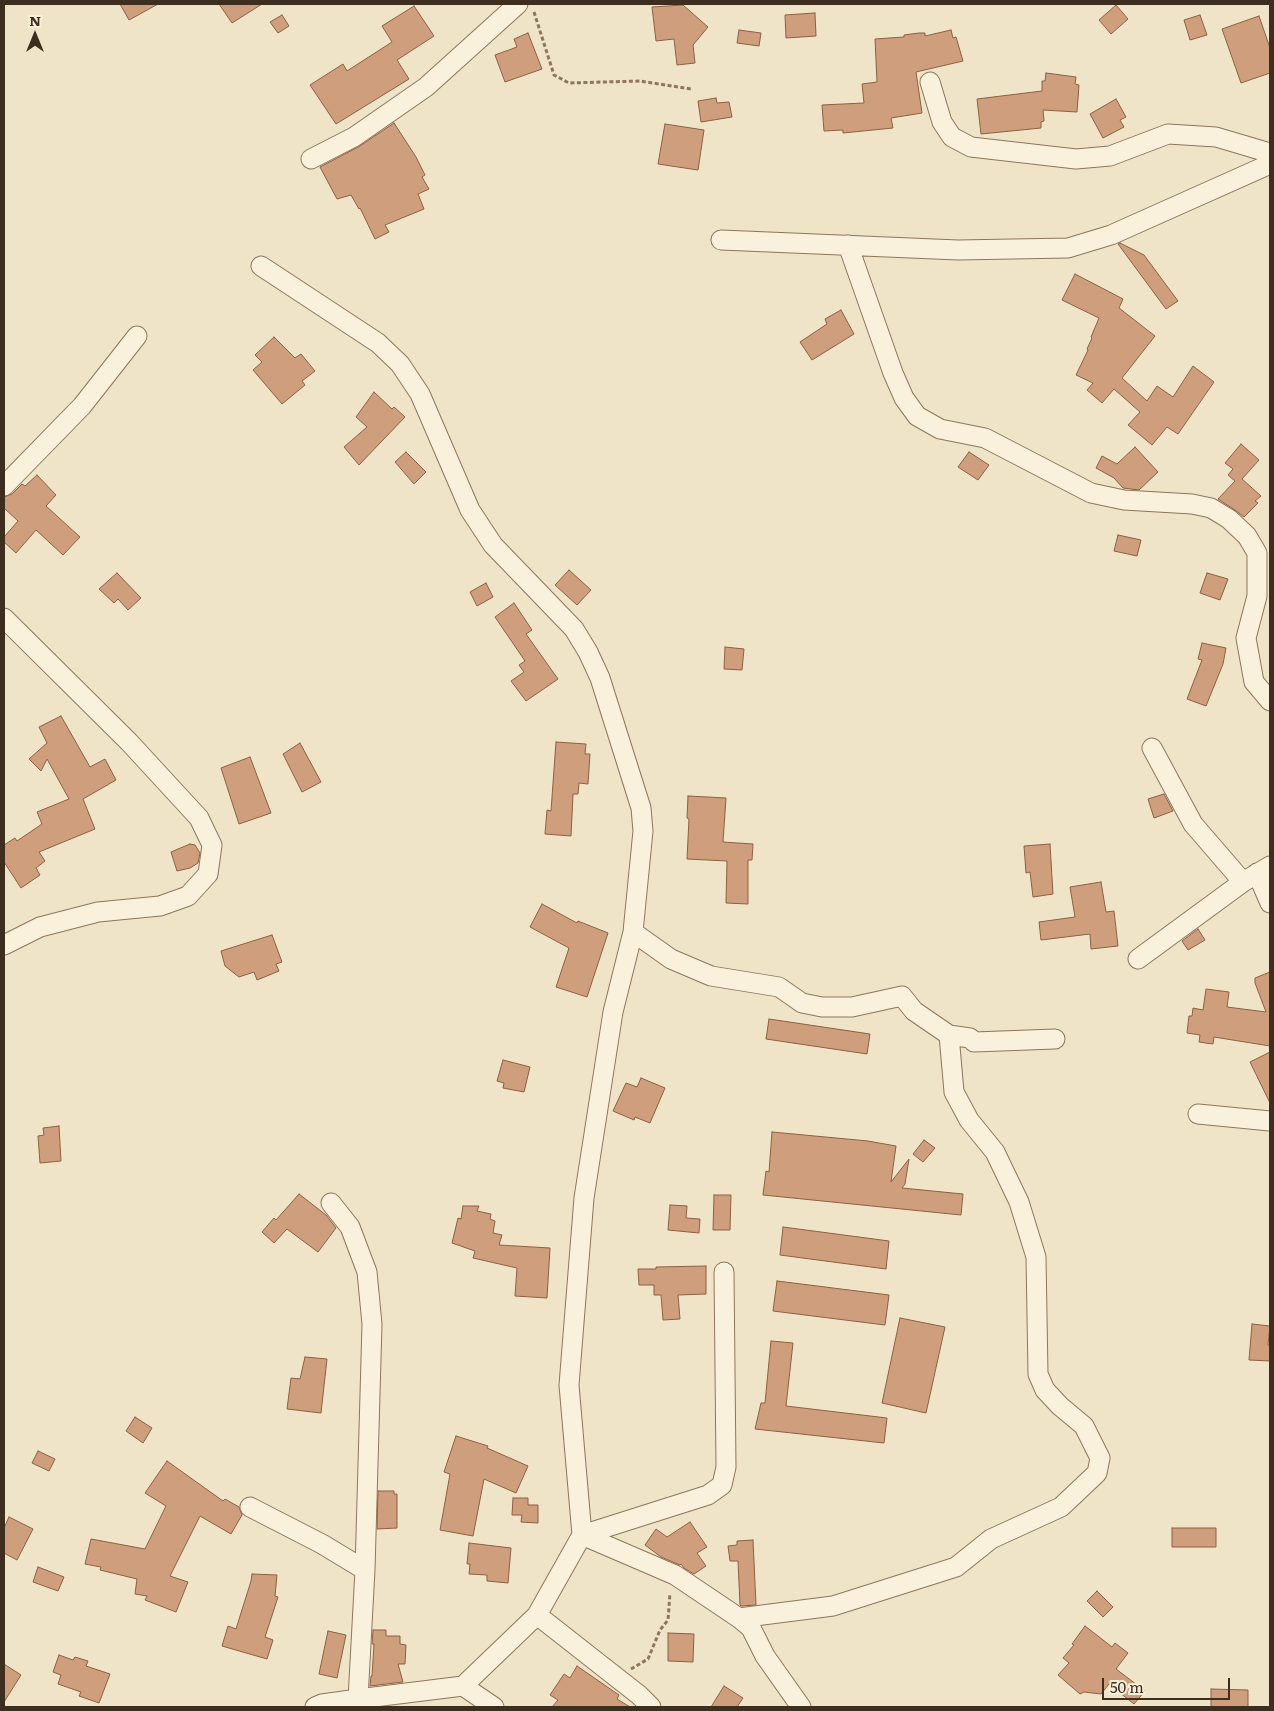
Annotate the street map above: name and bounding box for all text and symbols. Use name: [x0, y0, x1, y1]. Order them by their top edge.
north arrow: [10, 10, 60, 60]
text: N: [29, 10, 41, 30]
scale bar: [1104, 1668, 1232, 1700]
text: 50 m: [1110, 1675, 1144, 1698]

